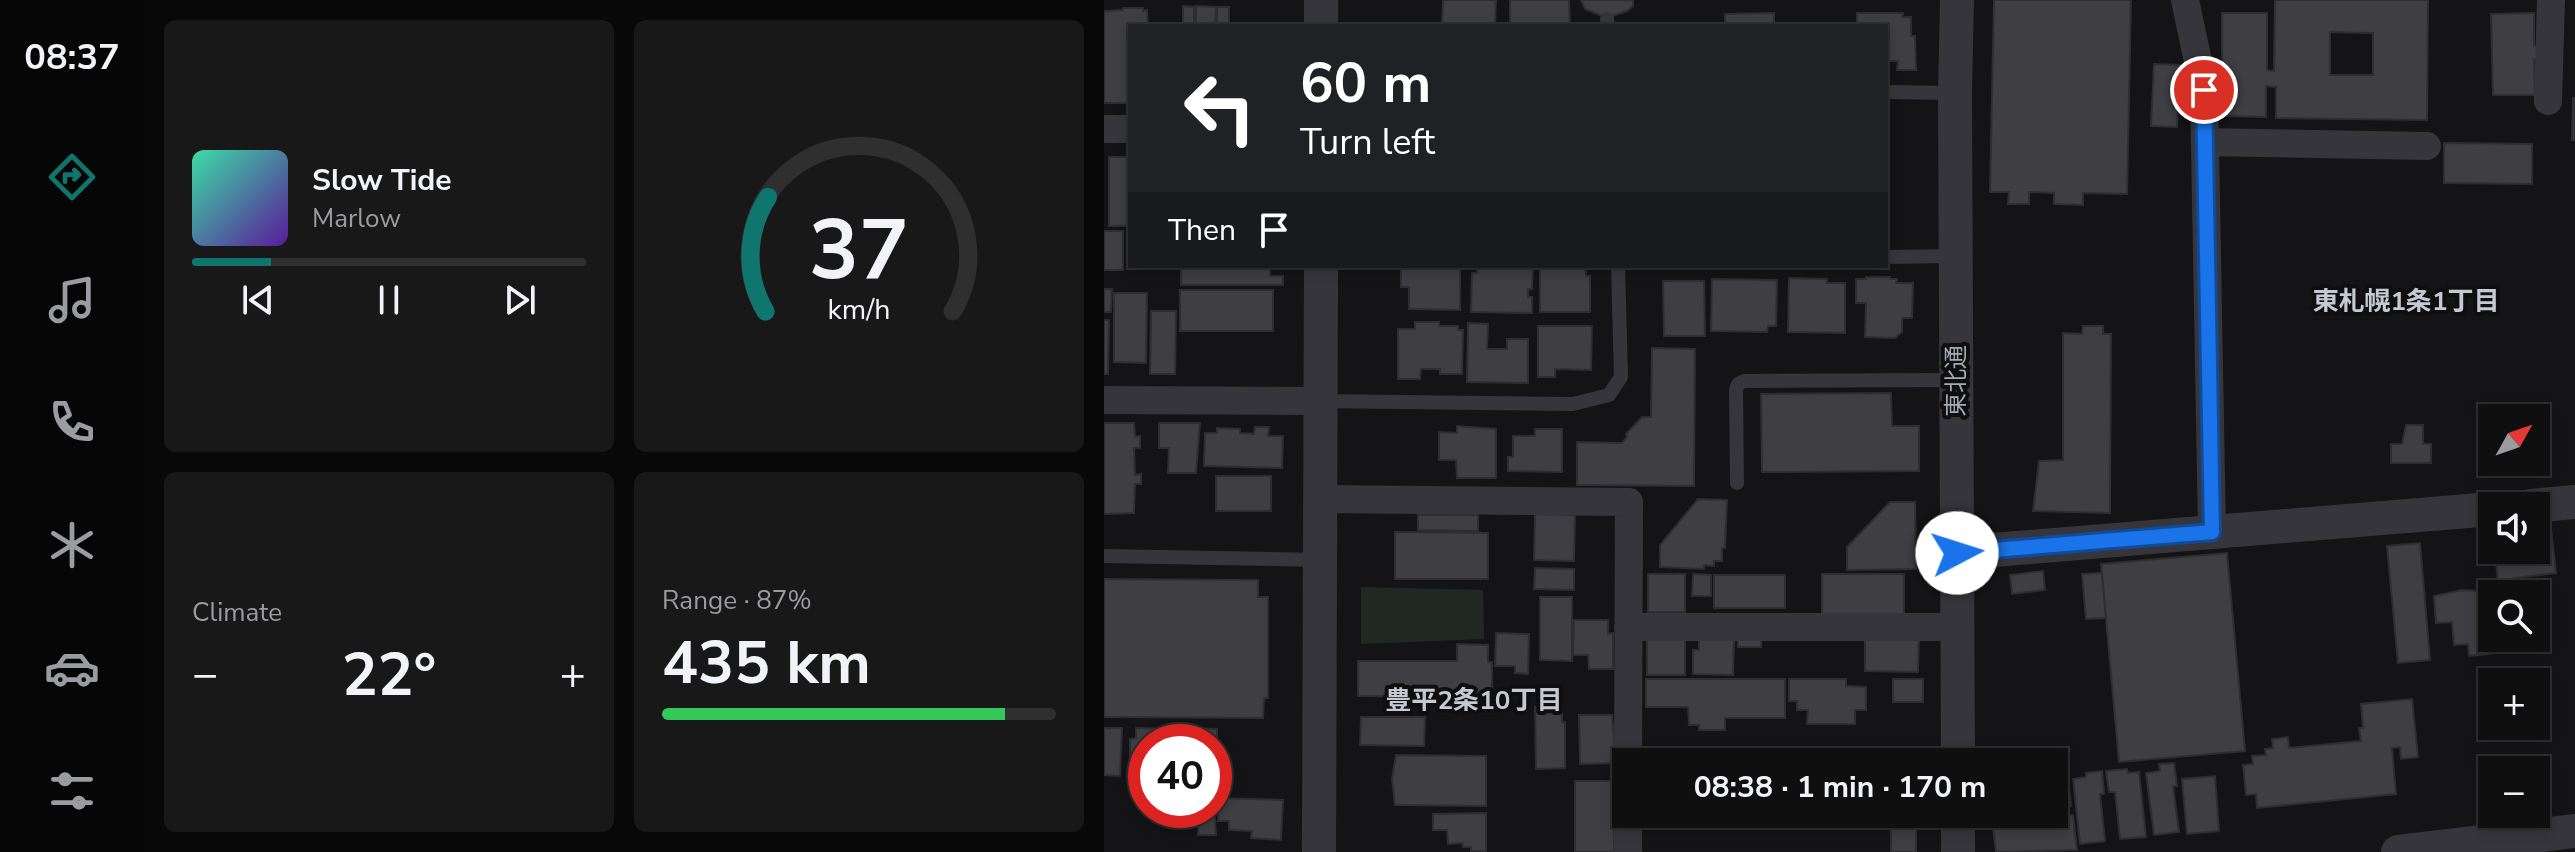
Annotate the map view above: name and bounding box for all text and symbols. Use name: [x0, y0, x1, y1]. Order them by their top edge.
text: 08:37: [24, 33, 120, 82]
text: 60 m: [1300, 45, 1431, 122]
icon: left: [1168, 56, 1272, 160]
pin: [2170, 56, 2238, 124]
icon: arrive: [2182, 68, 2226, 112]
text: Turn left: [1300, 118, 1435, 167]
icon: directions: [44, 149, 100, 205]
text: Slow Tide: [312, 160, 452, 201]
text: 37: [809, 193, 909, 306]
text: Marlow: [312, 201, 401, 236]
icon: arrive: [1252, 208, 1296, 252]
text: Then: [1168, 210, 1236, 251]
icon: music: [44, 272, 100, 328]
icon: previous: [236, 278, 280, 322]
icon: pause: [367, 278, 411, 322]
icon: next: [498, 278, 542, 322]
district label: 東札幌1条1丁目: [2312, 284, 2500, 319]
text: km/h: [828, 290, 890, 329]
street label: 東北通: [1940, 345, 1972, 417]
icon: phone: [44, 394, 100, 450]
north arrow: [2478, 404, 2550, 476]
map controls: [2478, 404, 2550, 828]
button: sound: [2478, 492, 2550, 564]
position arrow: [1915, 511, 1999, 595]
icon: climate: [44, 517, 100, 573]
button: search: [2478, 580, 2550, 652]
text: Range · 87%: [662, 583, 812, 618]
text: Climate: [192, 595, 282, 630]
text: 435 km: [662, 622, 871, 704]
text: 22°: [342, 634, 436, 716]
icon: car: [44, 640, 100, 696]
text: −: [192, 645, 218, 705]
text: +: [560, 645, 586, 705]
button: +: [2478, 668, 2550, 740]
district label: 豊平2条10丁目: [1386, 683, 1562, 718]
speed limit sign: 40: [1128, 724, 1232, 828]
button: −: [2478, 756, 2550, 828]
icon: filters: [44, 763, 100, 819]
text: 08:38 · 1 min · 170 m: [1694, 767, 1986, 808]

